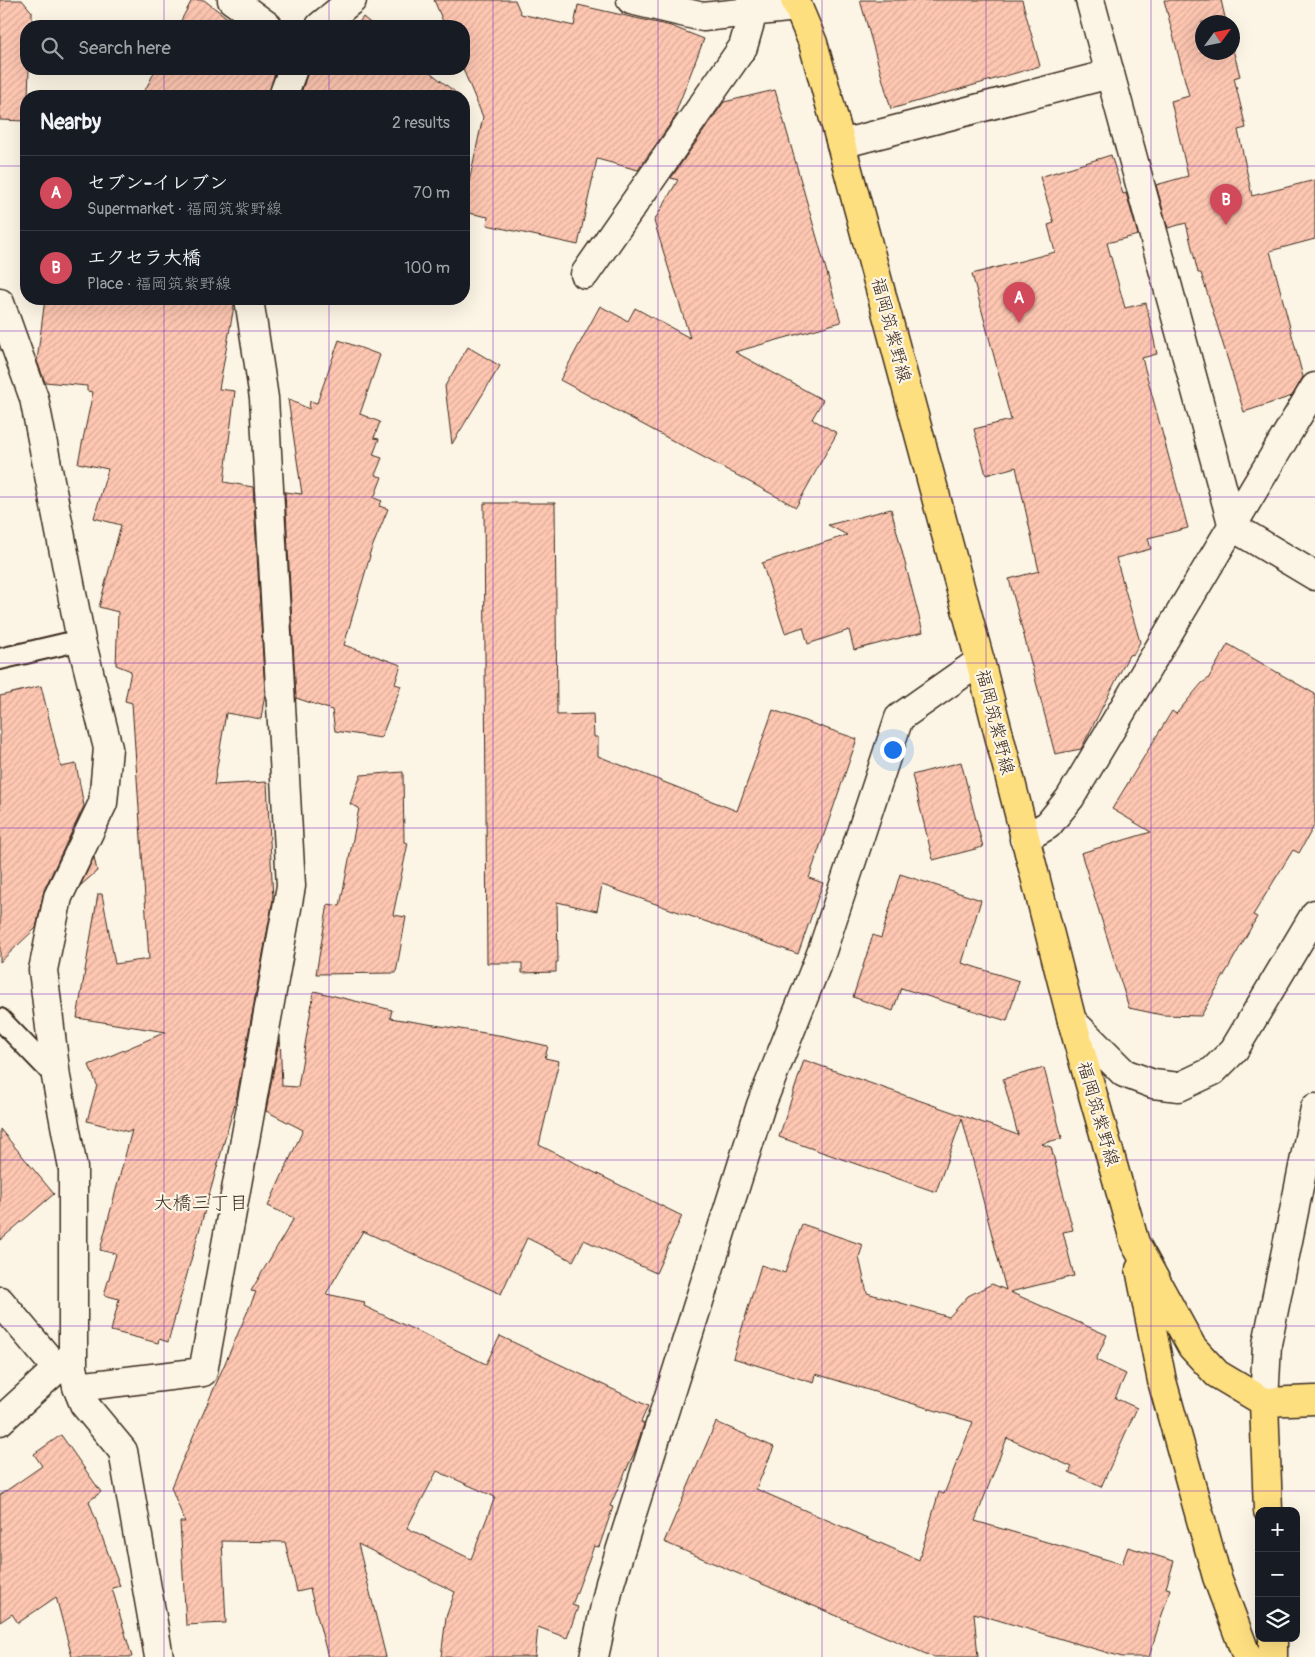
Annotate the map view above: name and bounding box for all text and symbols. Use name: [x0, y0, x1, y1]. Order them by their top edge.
north arrow: [1195, 15, 1240, 60]
search box: [20, 20, 470, 75]
icon: search: [38, 34, 66, 62]
text: Search here: [78, 36, 171, 60]
text: Nearby: [40, 109, 101, 136]
text: 2 results: [392, 113, 450, 133]
text: セブン-イレブン: [87, 171, 228, 195]
text: A: [51, 183, 61, 203]
text: 70 m: [413, 183, 450, 203]
pin: B: [1210, 184, 1242, 225]
text: Supermarket · 福岡筑紫野線: [87, 199, 282, 219]
text: エクセラ大橋: [87, 246, 201, 270]
text: B: [51, 258, 61, 278]
text: 100 m: [404, 258, 450, 278]
text: Place · 福岡筑紫野線: [87, 274, 231, 294]
street label: 福岡筑紫野線: [866, 275, 916, 385]
pin: A: [1003, 282, 1035, 323]
street label: 福岡筑紫野線: [971, 667, 1019, 777]
your location: [880, 737, 906, 763]
street label: 福岡筑紫野線: [1072, 1059, 1124, 1169]
district label: 大橋三丁目: [153, 1191, 249, 1215]
map controls: [1255, 1507, 1300, 1642]
button: +: [1255, 1507, 1300, 1552]
button: −: [1255, 1552, 1300, 1597]
button: layers: [1255, 1597, 1300, 1642]

